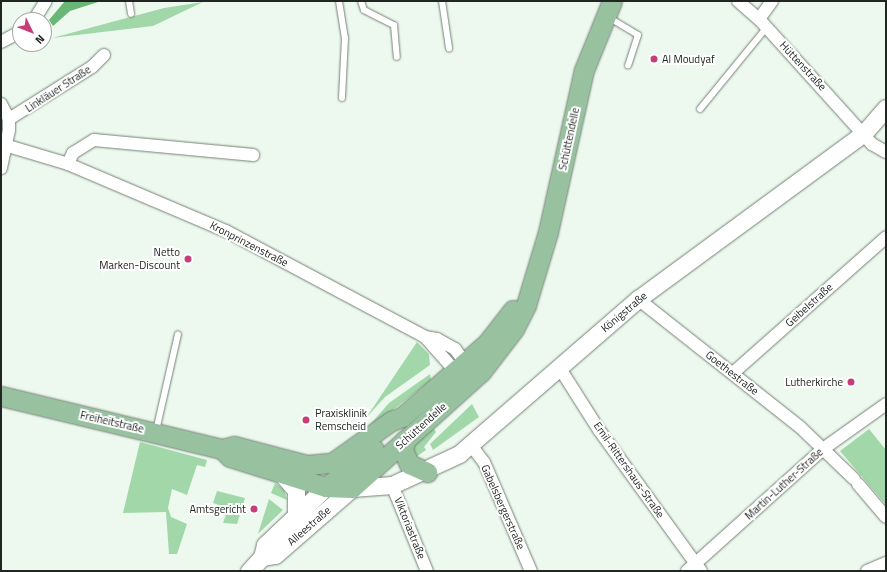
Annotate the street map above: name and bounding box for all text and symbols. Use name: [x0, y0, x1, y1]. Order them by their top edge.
north arrow: [12, 12, 52, 52]
text: N: [32, 31, 48, 48]
street label: Hüttenstraße: [777, 39, 829, 93]
place label: Al Moudyaf: [662, 52, 715, 66]
marker: Al Moudyaf: [649, 54, 659, 64]
street label: Linkläuer Straße: [23, 63, 93, 115]
street label: Schüttendelle: [556, 106, 582, 172]
street label: Kronprinzenstraße: [208, 219, 290, 269]
place label: Netto Marken-Discount: [99, 246, 180, 272]
marker: Netto Marken-Discount: [183, 254, 193, 264]
street label: Geibelstraße: [783, 280, 835, 330]
street label: Königstraße: [598, 289, 650, 335]
street label: Goethestraße: [703, 348, 761, 398]
place label: Lutherkirche: [785, 375, 843, 389]
marker: Lutherkirche: [846, 377, 856, 387]
street label: Schüttendelle: [393, 400, 449, 452]
place label: Praxisklinik Remscheid: [315, 407, 367, 433]
street label: Freiheitstraße: [79, 408, 145, 436]
marker: Praxisklinik Remscheid: [300, 414, 312, 426]
street label: Emil-Rittershaus-Straße: [591, 419, 667, 521]
street label: Martin-Luther-Straße: [742, 445, 826, 523]
street label: Gabelsbergerstraße: [478, 463, 528, 551]
street label: Viktoriastraße: [392, 495, 428, 561]
place label: Amtsgericht: [189, 502, 246, 516]
marker: Amtsgericht: [249, 504, 259, 514]
street label: Alleestraße: [285, 504, 333, 548]

